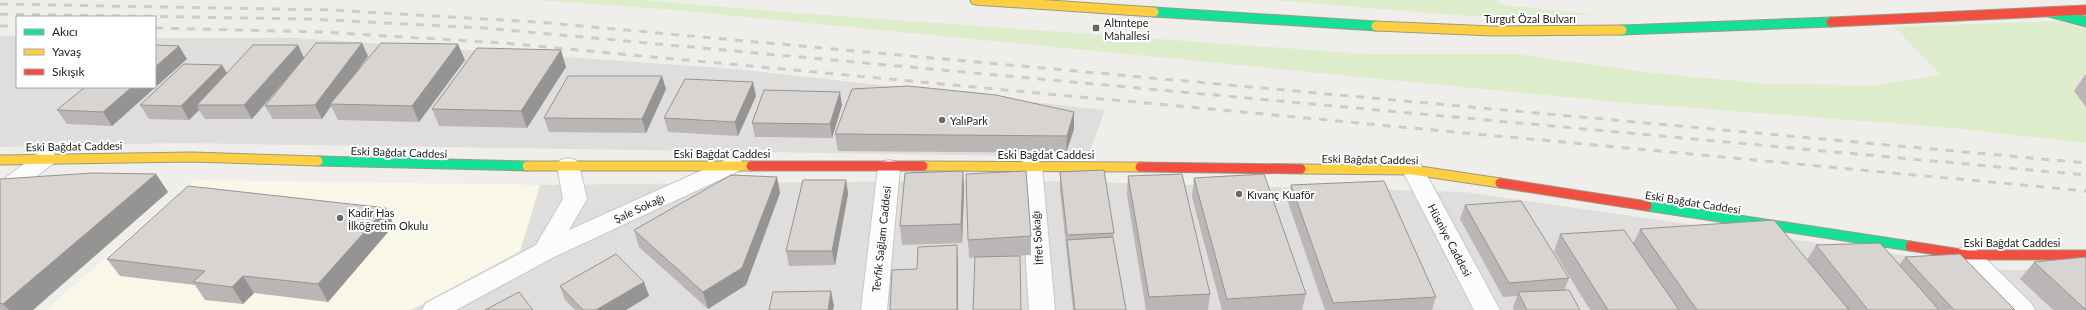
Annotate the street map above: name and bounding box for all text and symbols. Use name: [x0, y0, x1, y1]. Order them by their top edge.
street label: Turgut Özal Bulvarı: [1484, 12, 1576, 25]
legend: [16, 16, 156, 88]
place label: Altıntepe Mahallesi: [1104, 16, 1150, 42]
marker: Altıntepe Mahallesi: [1091, 23, 1101, 33]
text: Akıcı: [52, 24, 78, 39]
text: Yavaş: [52, 44, 81, 59]
text: Sıkışık: [52, 64, 85, 79]
place label: YalıPark: [950, 114, 988, 127]
marker: YalıPark: [937, 115, 947, 125]
street label: Eski Bağdat Caddesi: [25, 139, 123, 153]
street label: Eski Bağdat Caddesi: [350, 144, 448, 160]
street label: Eski Bağdat Caddesi: [674, 147, 771, 160]
street label: Eski Bağdat Caddesi: [998, 148, 1095, 161]
street label: Eski Bağdat Caddesi: [1321, 152, 1419, 166]
street label: Tevfik Sağlam Caddesi: [869, 185, 893, 293]
place label: Kıvanç Kuaför: [1247, 188, 1315, 201]
street label: Eski Bağdat Caddesi: [1644, 188, 1742, 216]
marker: Kıvanç Kuaför: [1234, 189, 1244, 199]
street label: Şale Sokağı: [612, 191, 666, 225]
street label: Hüsniye Caddesi: [1425, 201, 1475, 279]
place label: Kadir Has İlköğretim Okulu: [348, 206, 428, 232]
street label: İffet Sokağı: [1029, 211, 1045, 265]
marker: Kadir Has İlköğretim Okulu: [335, 213, 345, 223]
street label: Eski Bağdat Caddesi: [1964, 236, 2061, 249]

